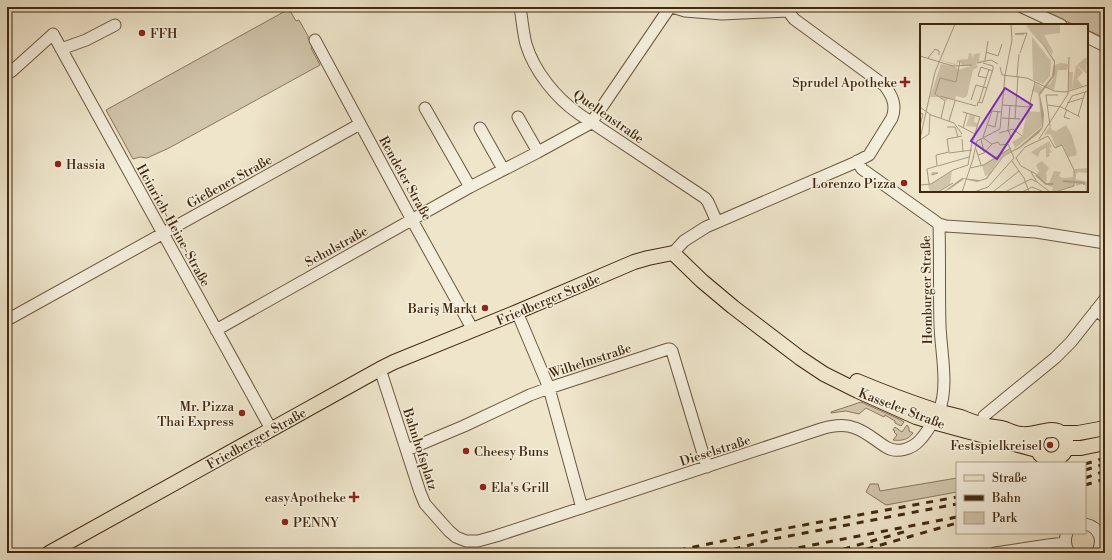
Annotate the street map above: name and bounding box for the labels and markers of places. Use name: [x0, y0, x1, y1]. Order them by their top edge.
place label: FFH: [150, 26, 178, 42]
marker: FFH: [137, 28, 147, 38]
place label: Sprudel Apotheke: [792, 75, 897, 91]
marker: Sprudel Apotheke: [900, 77, 910, 87]
place label: Hassia: [66, 157, 106, 173]
marker: Hassia: [53, 159, 63, 169]
place label: Lorenzo Pizza: [812, 176, 896, 192]
marker: Lorenzo Pizza: [899, 178, 909, 188]
place label: Bariş Markt: [407, 301, 477, 317]
marker: Bariş Markt: [480, 303, 490, 313]
place label: Mr. Pizza Thai Express: [157, 399, 234, 430]
marker: Mr. Pizza Thai Express: [237, 408, 247, 418]
place label: Festspielkreisel: [950, 438, 1042, 454]
marker: Festspielkreisel: [1045, 440, 1055, 450]
place label: Cheesy Buns: [474, 444, 549, 460]
marker: Cheesy Buns: [461, 446, 471, 456]
place label: Ela's Grill: [491, 480, 549, 496]
marker: Ela's Grill: [478, 482, 488, 492]
place label: easyApotheke: [265, 490, 346, 506]
marker: easyApotheke: [349, 492, 359, 502]
place label: PENNY: [293, 515, 340, 531]
marker: PENNY: [280, 517, 290, 527]

